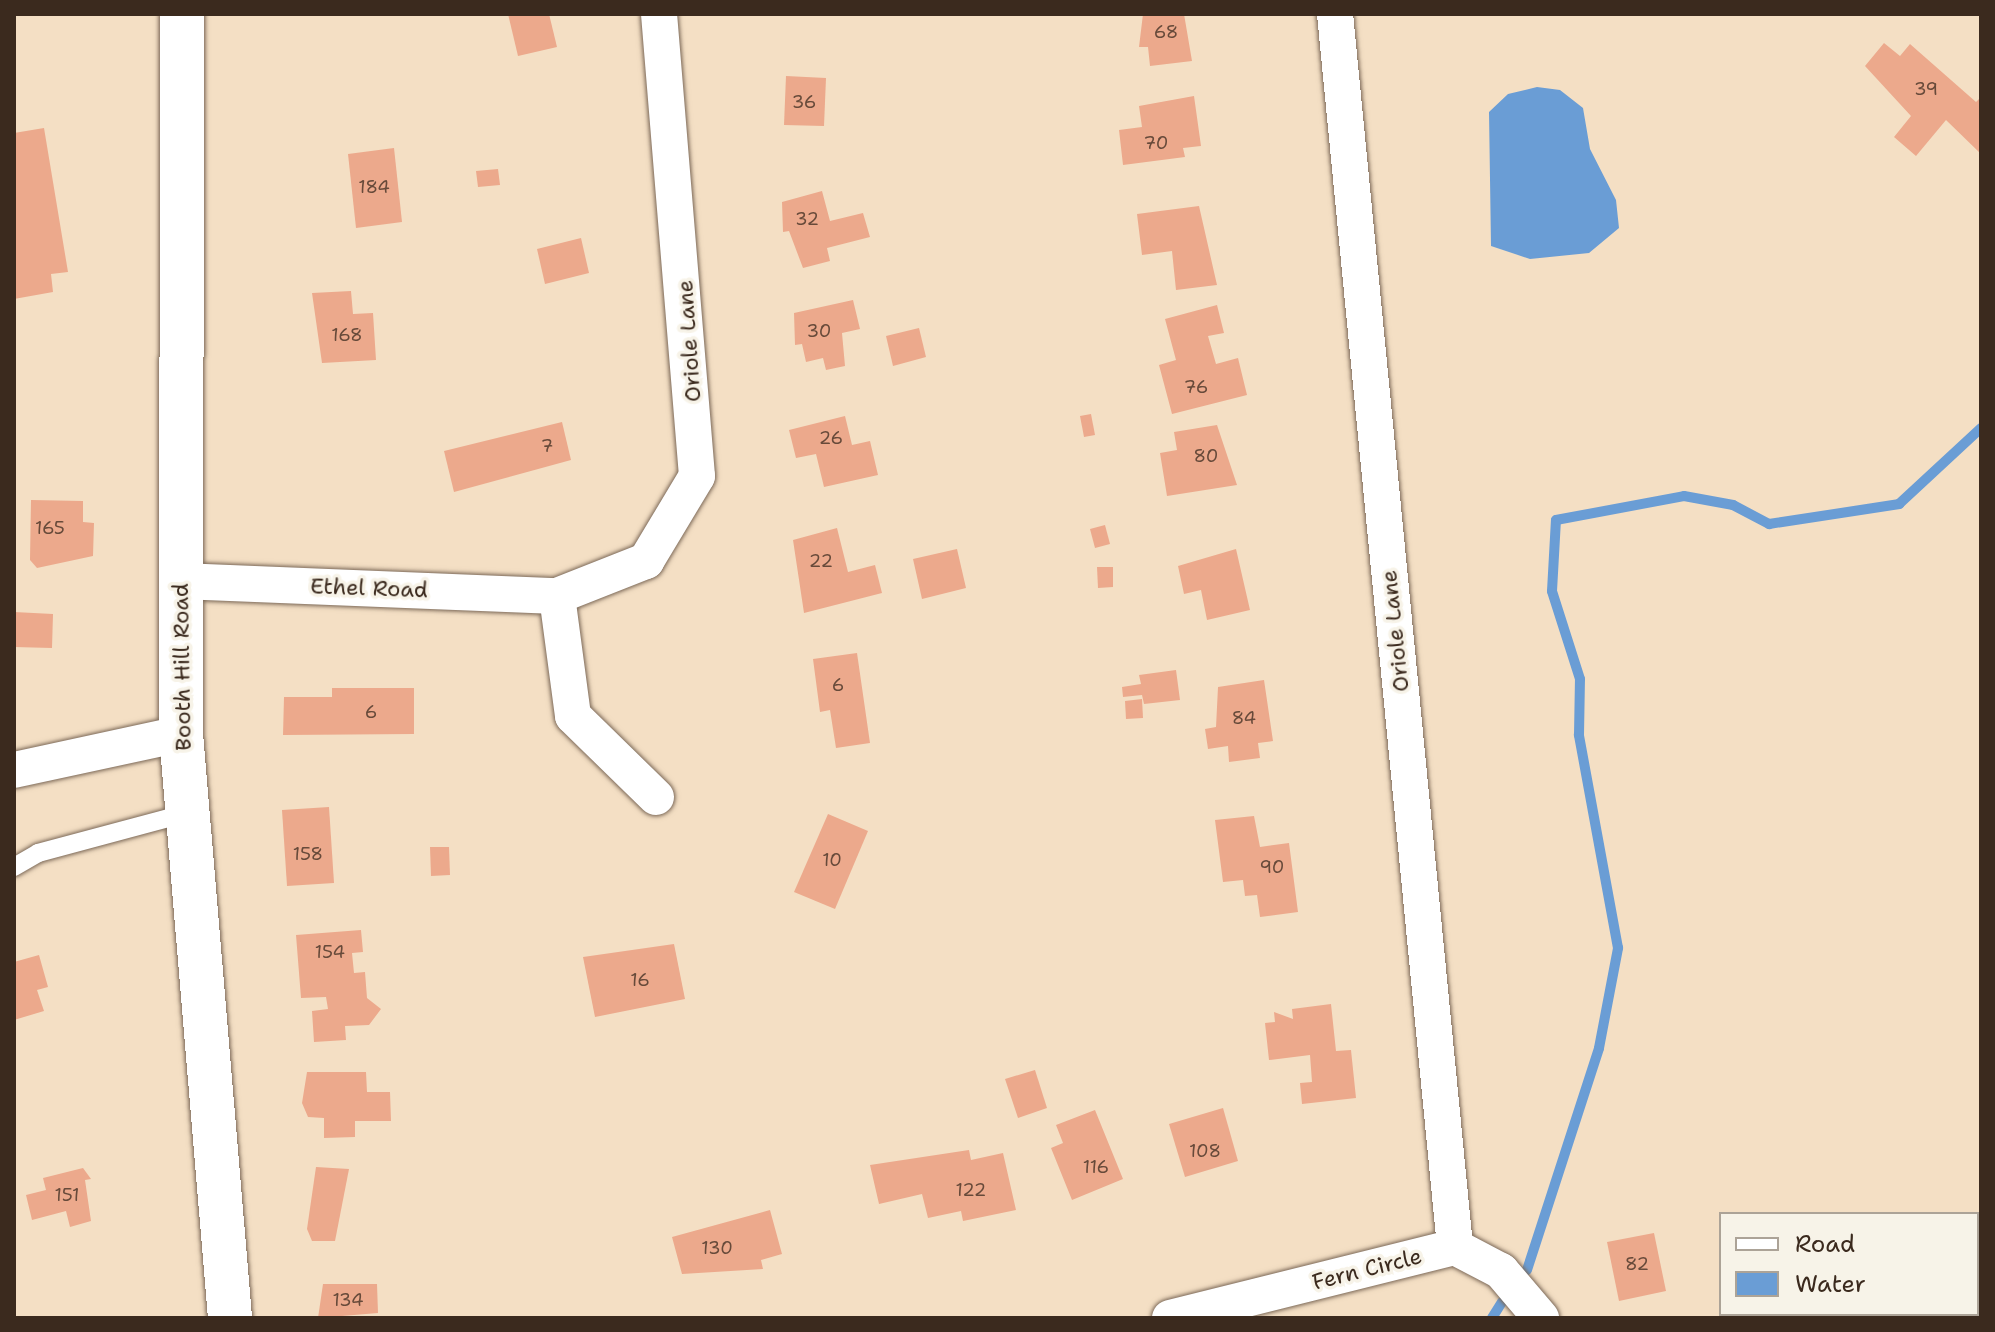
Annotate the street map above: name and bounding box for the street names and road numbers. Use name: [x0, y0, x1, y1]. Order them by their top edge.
street label: Oriole Lane: [672, 279, 706, 403]
street label: Oriole Lane: [1375, 569, 1415, 693]
street label: Ethel Road: [310, 573, 428, 603]
street label: Booth Hill Road: [167, 583, 197, 751]
street label: Fern Circle: [1310, 1243, 1424, 1295]

